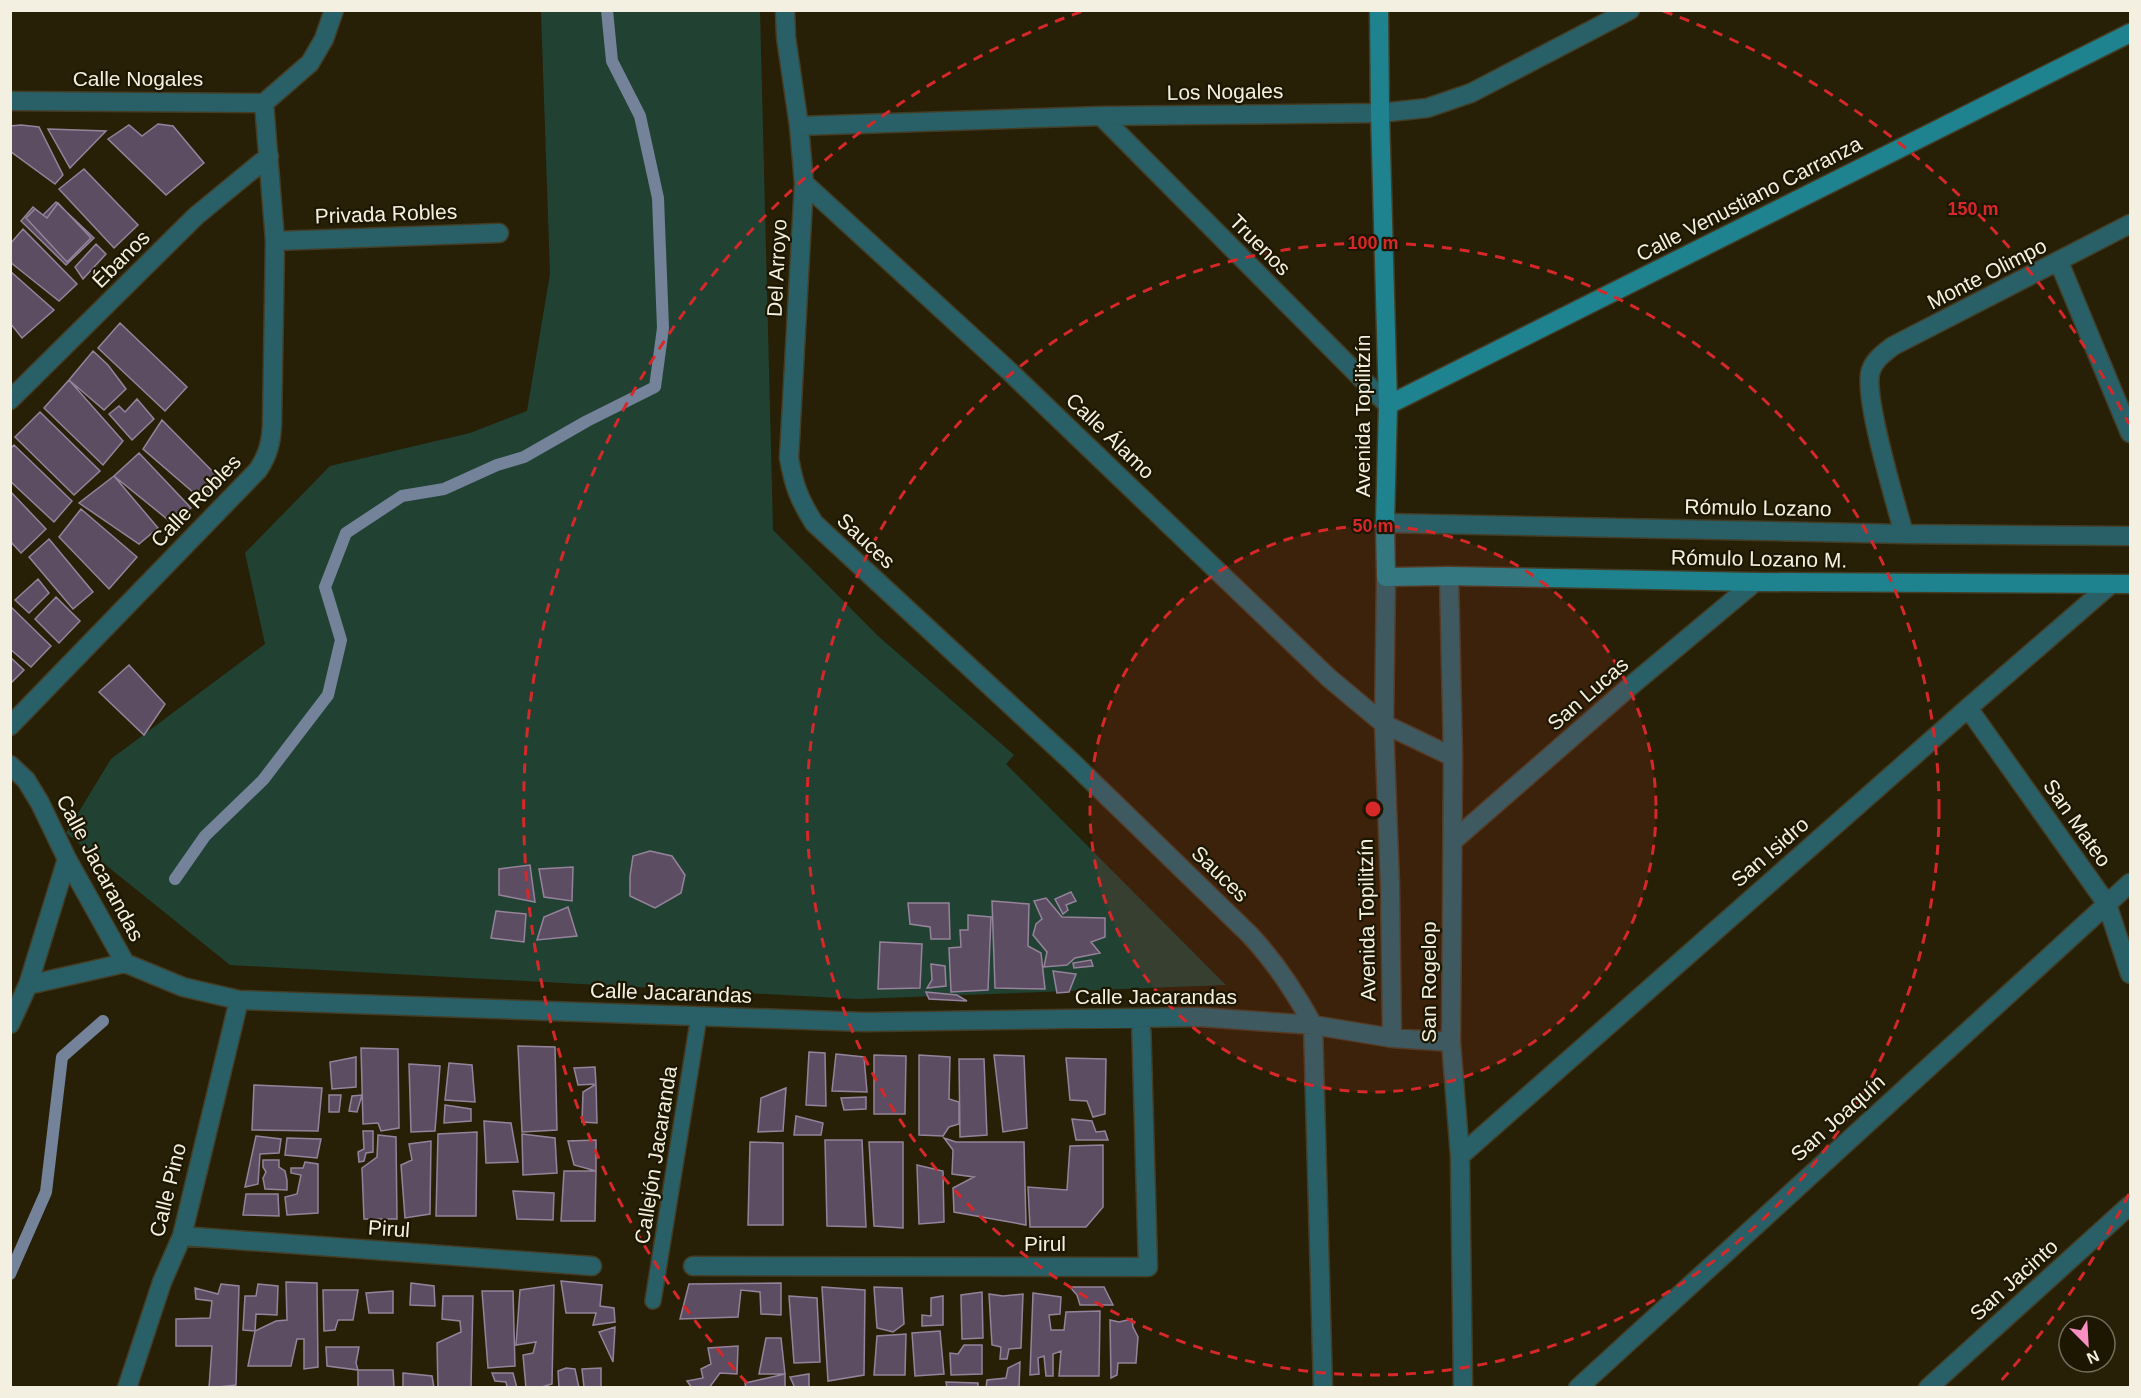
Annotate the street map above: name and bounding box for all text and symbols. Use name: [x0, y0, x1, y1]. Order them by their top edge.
street label: Calle Nogales: [73, 67, 203, 90]
street label: Los Nogales: [1166, 79, 1284, 104]
street label: Calle Venustiano Carranza: [1632, 131, 1866, 266]
text: 150 m: [1947, 199, 1999, 219]
street label: Privada Robles: [314, 200, 458, 227]
street label: Truenos: [1225, 210, 1295, 280]
street label: Del Arroyo: [762, 218, 791, 318]
street label: Ébanos: [87, 225, 154, 292]
text: 100 m: [1347, 233, 1399, 253]
street label: Monte Olimpo: [1923, 234, 2050, 313]
street label: Avenida Topilitzín: [1351, 335, 1374, 497]
street label: Calle Álamo: [1062, 388, 1159, 483]
street label: Calle Robles: [146, 450, 245, 551]
street label: Rómulo Lozano: [1684, 495, 1832, 520]
street label: Sauces: [833, 508, 900, 573]
text: 50 m: [1352, 516, 1394, 536]
street label: Rómulo Lozano M.: [1671, 545, 1847, 572]
street label: San Lucas: [1543, 652, 1633, 735]
street label: San Mateo: [2039, 775, 2116, 871]
street label: Calle Jacarandas: [52, 791, 149, 945]
centre of rings: [1363, 799, 1383, 819]
street label: San Isidro: [1726, 812, 1813, 891]
street label: Avenida Topilitzín: [1354, 838, 1379, 1002]
street label: Sauces: [1187, 841, 1254, 906]
street label: San Rogelop: [1417, 921, 1440, 1043]
street label: Calle Jacarandas: [590, 978, 753, 1007]
street label: Calle Jacarandas: [1075, 985, 1237, 1008]
street label: Callejón Jacaranda: [630, 1064, 681, 1246]
street label: San Joaquín: [1786, 1070, 1889, 1166]
street label: Calle Pino: [145, 1141, 190, 1239]
street label: Pirul: [367, 1216, 411, 1241]
street label: Pirul: [1024, 1232, 1066, 1255]
street label: San Jacinto: [1965, 1234, 2062, 1325]
north arrow: [2057, 1314, 2117, 1374]
text: N: [2084, 1347, 2102, 1367]

